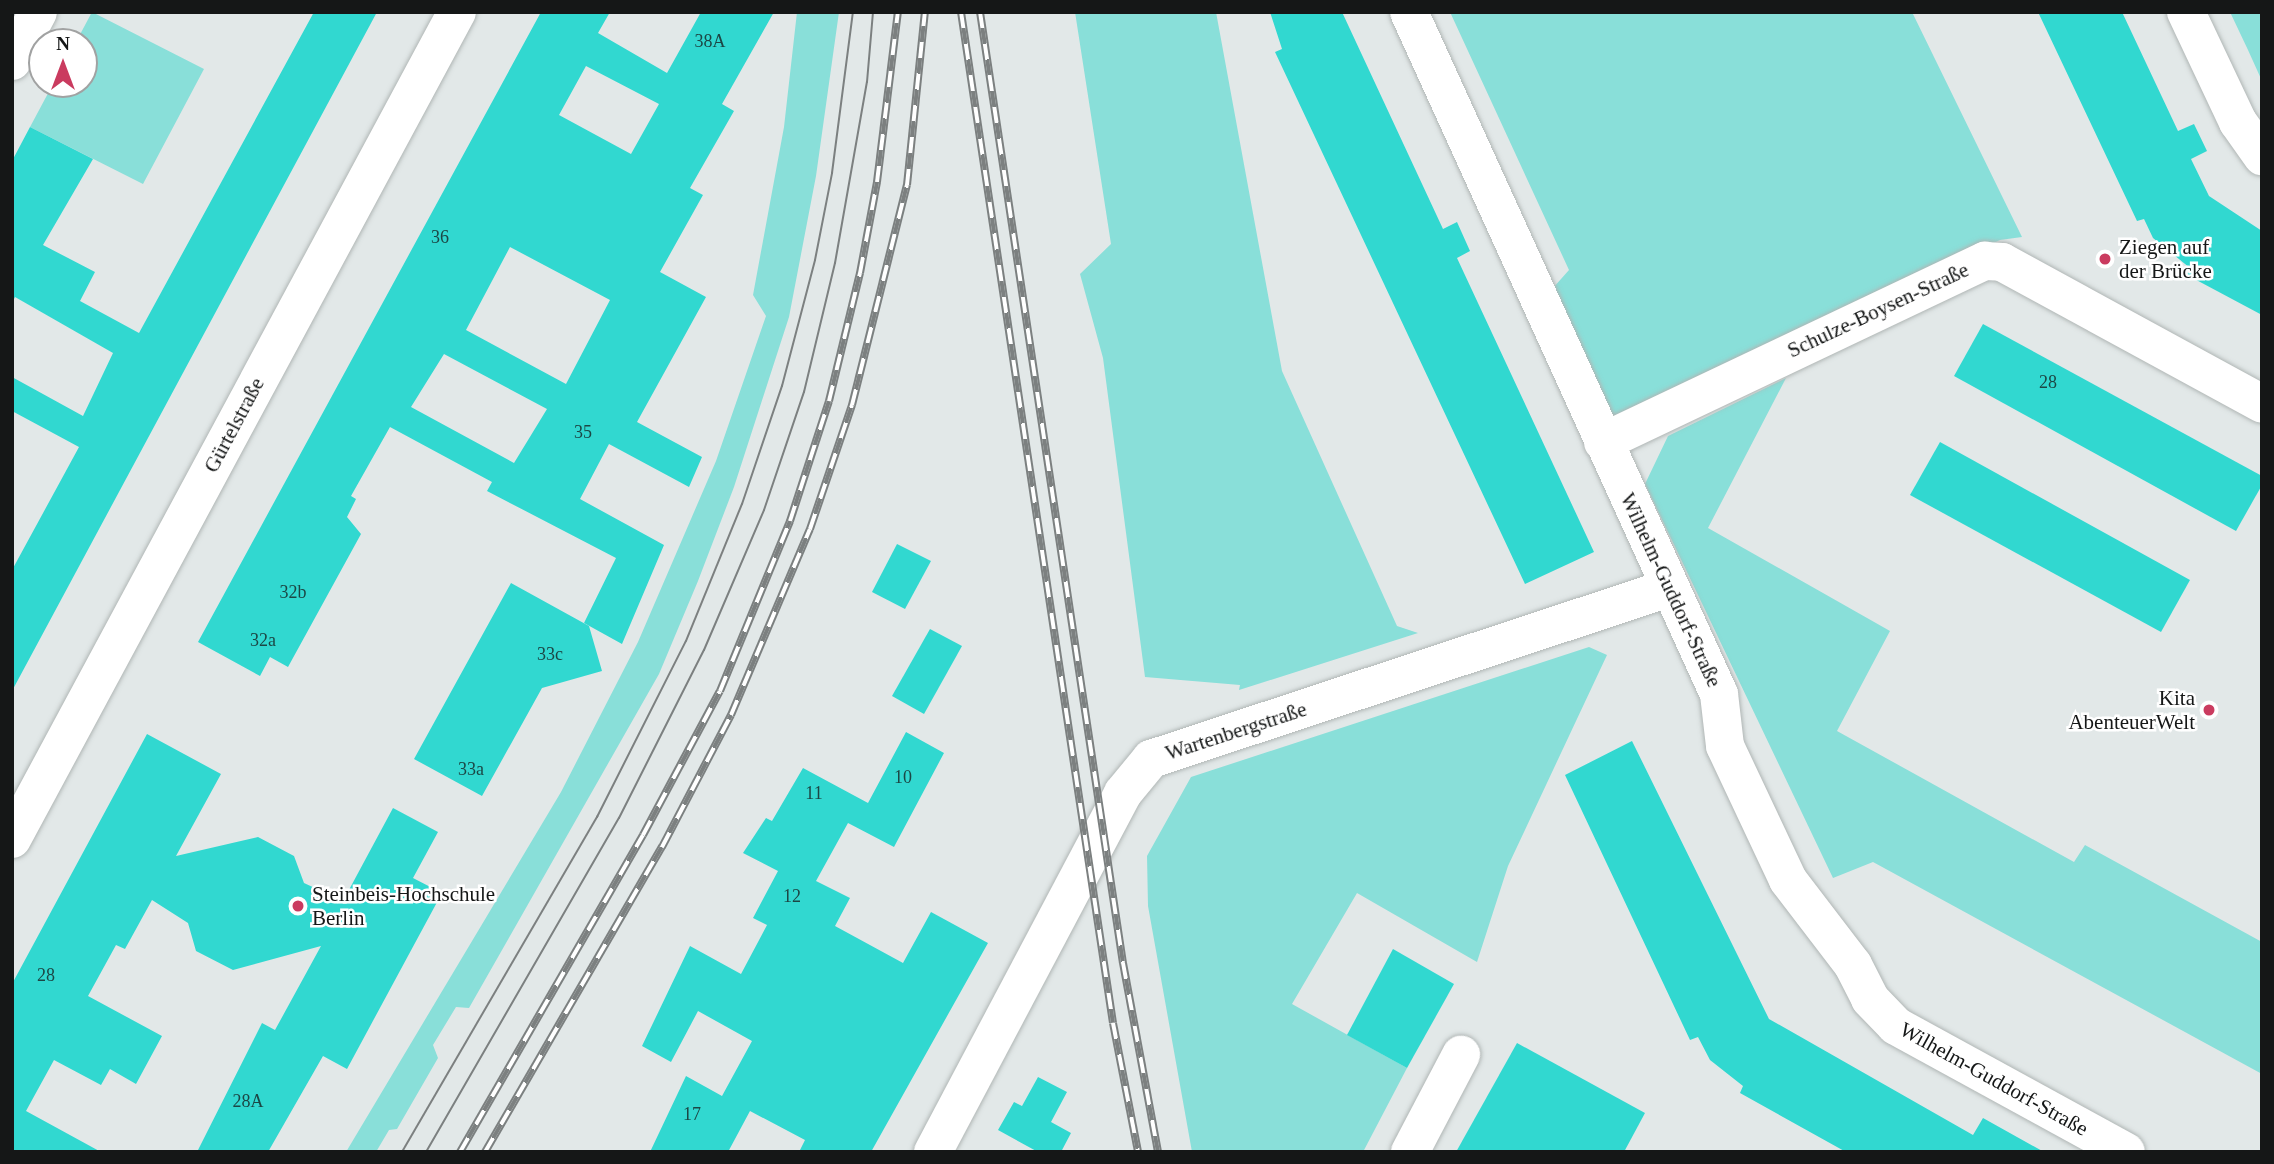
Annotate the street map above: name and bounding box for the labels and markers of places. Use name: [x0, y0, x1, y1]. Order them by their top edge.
place label: Ziegen auf der Brücke: [2119, 234, 2212, 284]
marker: Ziegen auf der Brücke: [2097, 251, 2113, 267]
place label: Kita AbenteuerWelt: [2068, 685, 2195, 735]
marker: Kita AbenteuerWelt: [2201, 702, 2217, 718]
place label: Steinbeis-Hochschule Berlin: [312, 881, 495, 931]
marker: Steinbeis-Hochschule Berlin: [290, 898, 306, 914]

